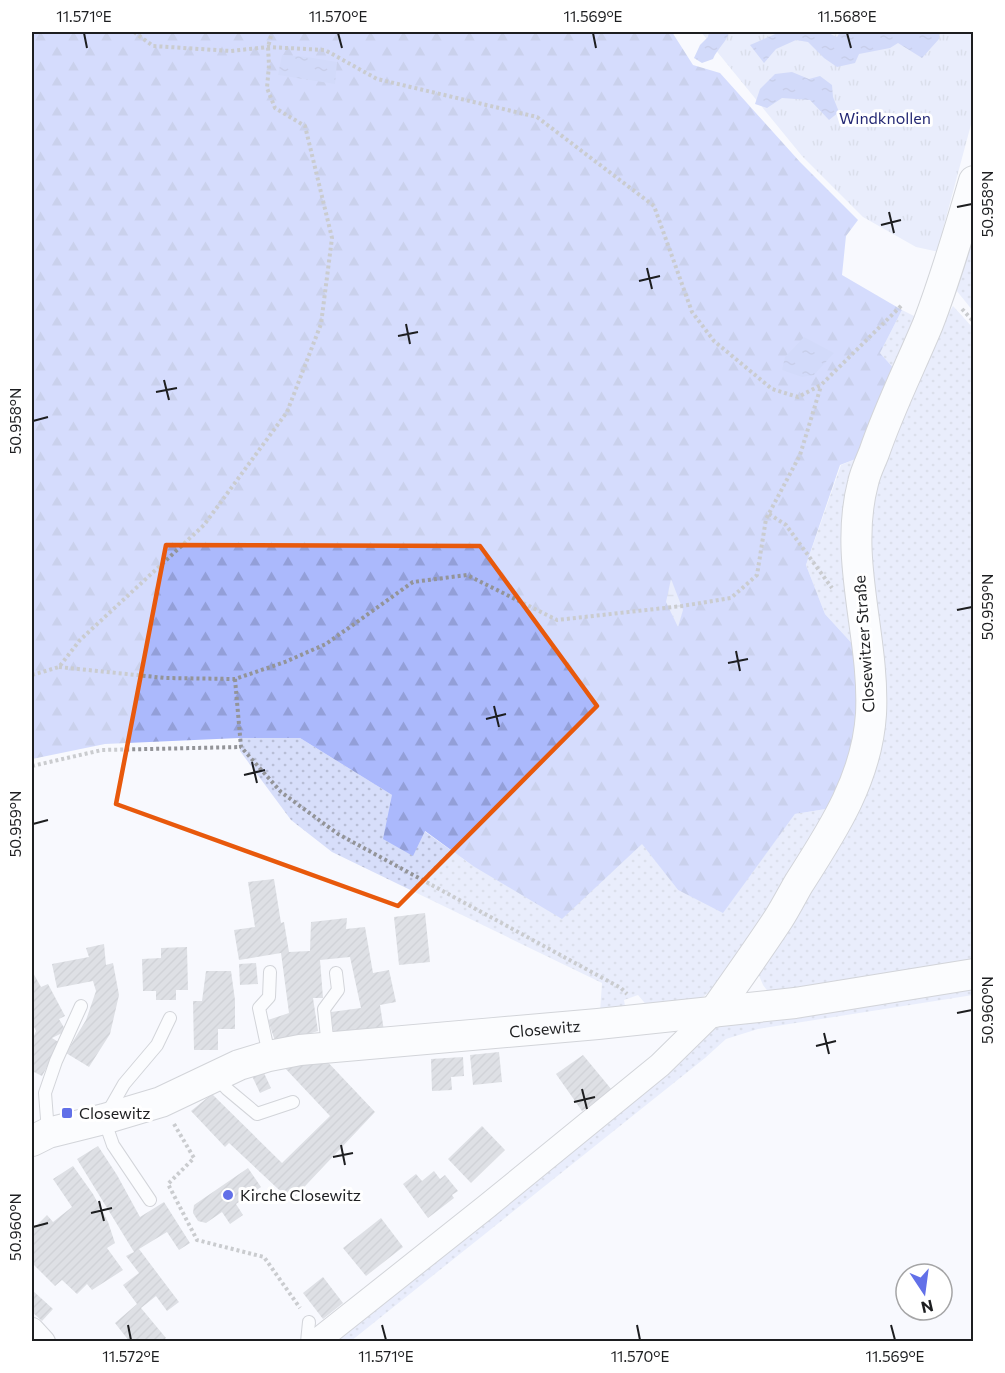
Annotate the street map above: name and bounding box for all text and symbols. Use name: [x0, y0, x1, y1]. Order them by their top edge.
text: 11.571°E: [56, 7, 112, 25]
text: 11.570°E: [309, 7, 367, 25]
text: 11.569°E: [564, 7, 623, 25]
text: 11.568°E: [817, 7, 877, 25]
park label: Windknollen: [839, 108, 931, 127]
text: 50.958°N: [978, 171, 996, 237]
text: 50.958°N: [6, 388, 24, 454]
text: 50.959°N: [978, 574, 996, 640]
street label: Closewitzer Straße: [849, 575, 878, 713]
text: 50.959°N: [6, 791, 24, 857]
text: 50.960°N: [978, 976, 996, 1044]
street label: Closewitz: [508, 1016, 581, 1041]
place label: Closewitz: [79, 1103, 150, 1122]
marker: Closewitz: [60, 1106, 74, 1120]
place label: Kirche Closewitz: [240, 1185, 361, 1204]
marker: Kirche Closewitz: [221, 1188, 235, 1202]
text: 50.960°N: [6, 1193, 24, 1261]
north arrow: [894, 1262, 954, 1322]
text: N: [920, 1296, 935, 1318]
text: 11.572°E: [102, 1347, 160, 1365]
text: 11.571°E: [358, 1347, 414, 1365]
text: 11.570°E: [611, 1347, 669, 1365]
text: 11.569°E: [866, 1347, 925, 1365]

